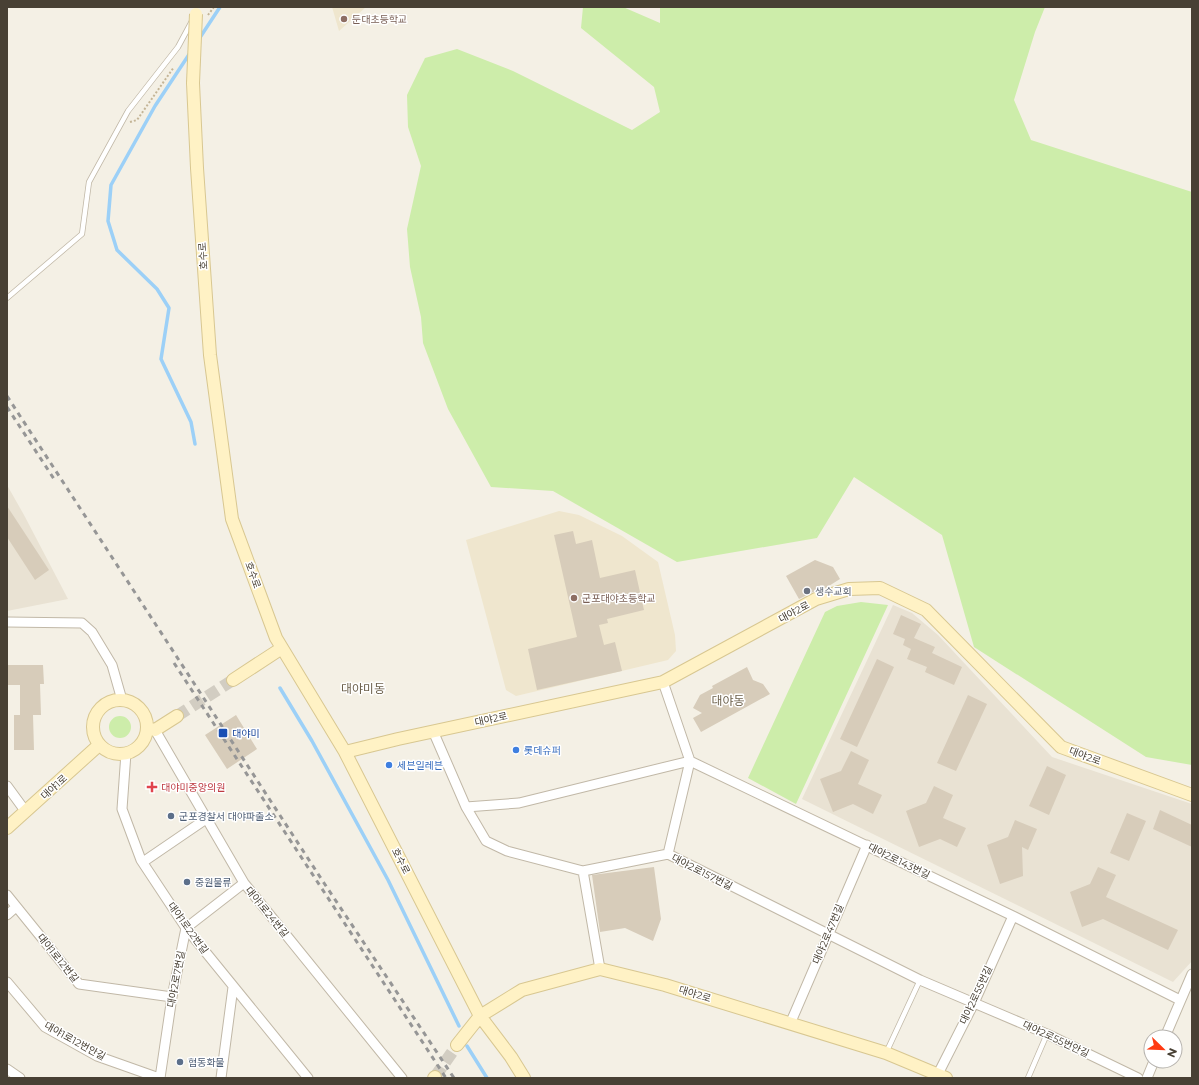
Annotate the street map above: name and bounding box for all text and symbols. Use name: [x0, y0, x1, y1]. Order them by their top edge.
place label: 둔대초등학교: [352, 13, 407, 26]
marker: 둔대초등학교: [339, 14, 349, 24]
street label: 호수로: [196, 242, 210, 270]
street label: 호수로: [242, 560, 264, 590]
place label: 생수교회: [815, 585, 852, 598]
marker: 생수교회: [802, 586, 812, 596]
place label: 군포대야초등학교: [582, 592, 656, 605]
marker: 군포대야초등학교: [569, 593, 579, 603]
street label: 대야2로: [776, 598, 812, 626]
district label: 대야미동: [341, 681, 385, 696]
district label: 대야동: [711, 693, 745, 708]
street label: 대야2로: [473, 709, 509, 729]
marker: 대야미: [217, 727, 229, 739]
place label: 대야미: [232, 727, 260, 740]
place label: 롯데슈퍼: [524, 744, 561, 757]
street label: 대야2로: [1067, 744, 1103, 768]
marker: 롯데슈퍼: [511, 745, 521, 755]
place label: 세븐일레븐: [397, 759, 443, 772]
marker: 세븐일레븐: [384, 760, 394, 770]
street label: 대야1로: [38, 772, 70, 802]
marker: 대야미중앙의원: [146, 781, 158, 793]
place label: 대야미중앙의원: [161, 781, 225, 794]
place label: 군포경찰서 대야파출소: [179, 810, 274, 823]
marker: 군포경찰서 대야파출소: [166, 811, 176, 821]
street label: 대야2로143번길: [866, 840, 932, 882]
street label: 호수로: [389, 846, 413, 876]
street label: 대야2로157번길: [669, 851, 735, 893]
place label: 중원물류: [195, 876, 232, 889]
marker: 중원물류: [182, 877, 192, 887]
street label: 대야1로24번길: [243, 884, 291, 940]
street label: 대야1로22번길: [165, 900, 211, 956]
street label: 대야2로47번길: [810, 902, 846, 966]
street label: 대야1로12번길: [34, 931, 82, 985]
street label: 대야2로7번길: [164, 949, 188, 1009]
street label: 대야2로55번길: [957, 964, 995, 1026]
street label: 대야2로: [677, 983, 713, 1005]
street label: 대야2로55번안길: [1021, 1018, 1091, 1060]
street label: 대야1로12번안길: [42, 1019, 108, 1063]
north arrow: [1143, 1029, 1183, 1069]
text: N: [1164, 1046, 1180, 1060]
place label: 협동화물: [188, 1056, 225, 1069]
marker: 협동화물: [175, 1057, 185, 1067]

